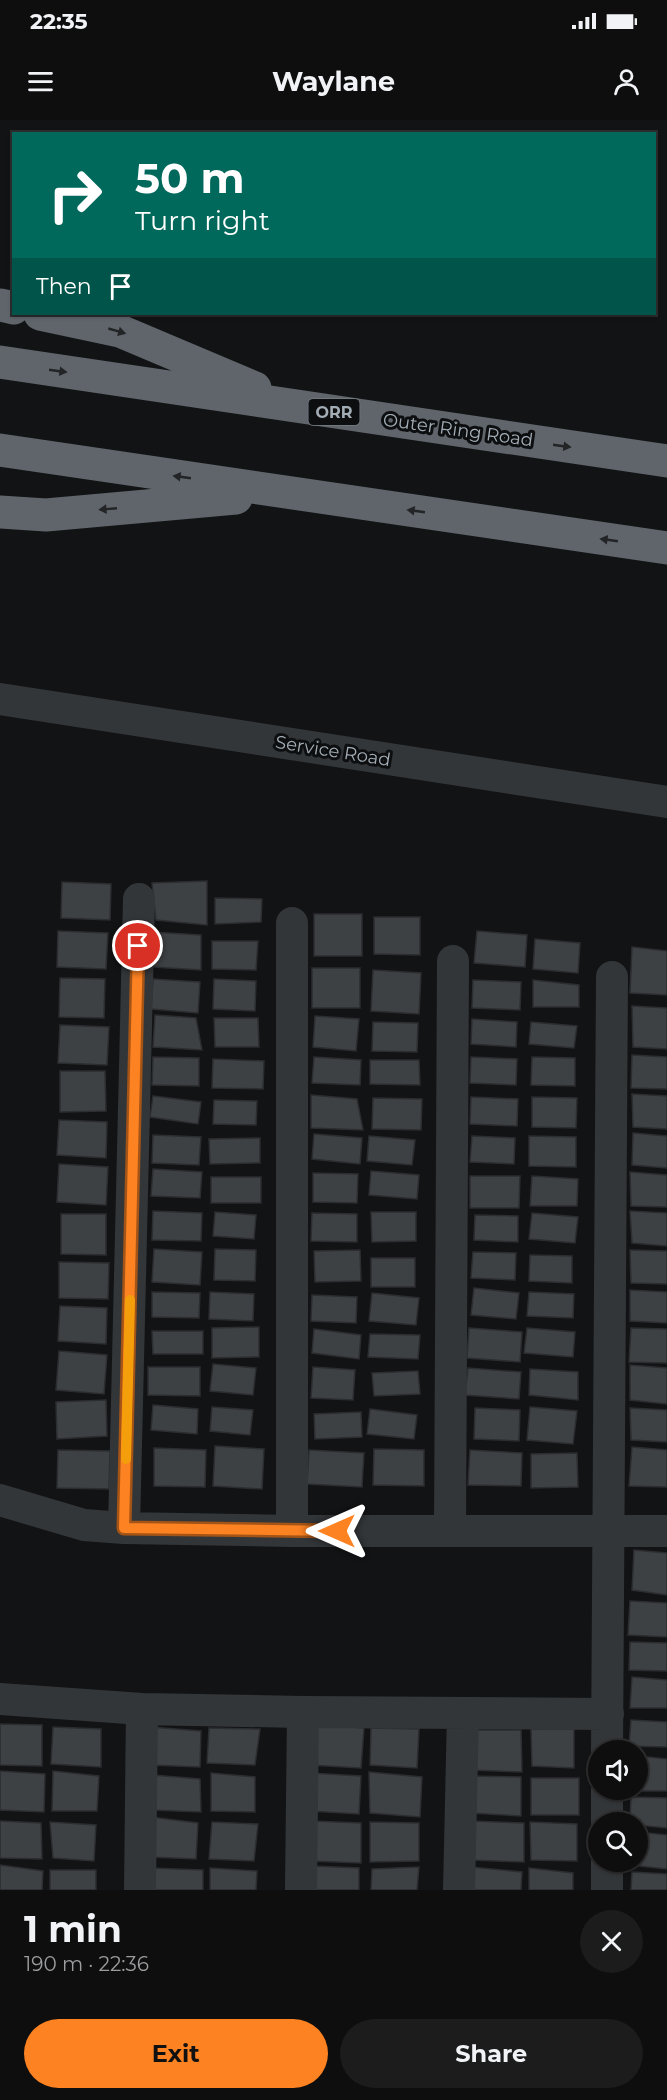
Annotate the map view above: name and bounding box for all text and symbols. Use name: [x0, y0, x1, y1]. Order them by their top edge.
text: 22:35: [30, 8, 88, 35]
icon: menu: [24, 65, 57, 98]
text: Waylane: [272, 65, 395, 98]
icon: person: [610, 65, 643, 98]
text: 50 m: [135, 152, 244, 204]
icon: right: [36, 156, 114, 234]
text: Turn right: [135, 204, 270, 237]
icon: arrive: [104, 270, 137, 303]
text: Then: [36, 273, 92, 300]
one-way arrow: [108, 327, 126, 336]
one-way arrow: [48, 366, 67, 375]
road number: ORR: [308, 399, 360, 425]
street label: Outer Ring Road: [382, 409, 534, 451]
one-way arrow: [553, 441, 572, 450]
one-way arrow: [172, 472, 191, 481]
one-way arrow: [98, 504, 117, 514]
one-way arrow: [407, 507, 426, 516]
one-way arrow: [600, 535, 619, 544]
street label: Service Road: [274, 731, 392, 771]
pin: [112, 920, 163, 971]
icon: arrive: [121, 929, 154, 962]
position arrow: [305, 1499, 369, 1563]
map controls: [588, 1740, 648, 1872]
button: sound: [588, 1740, 648, 1800]
button: search: [588, 1812, 648, 1872]
text: 1 min: [24, 1907, 122, 1951]
button: close: [580, 1910, 643, 1973]
text: 190 m · 22:36: [24, 1952, 149, 1976]
button: Exit: [24, 2019, 328, 2088]
button: Share: [340, 2019, 643, 2088]

